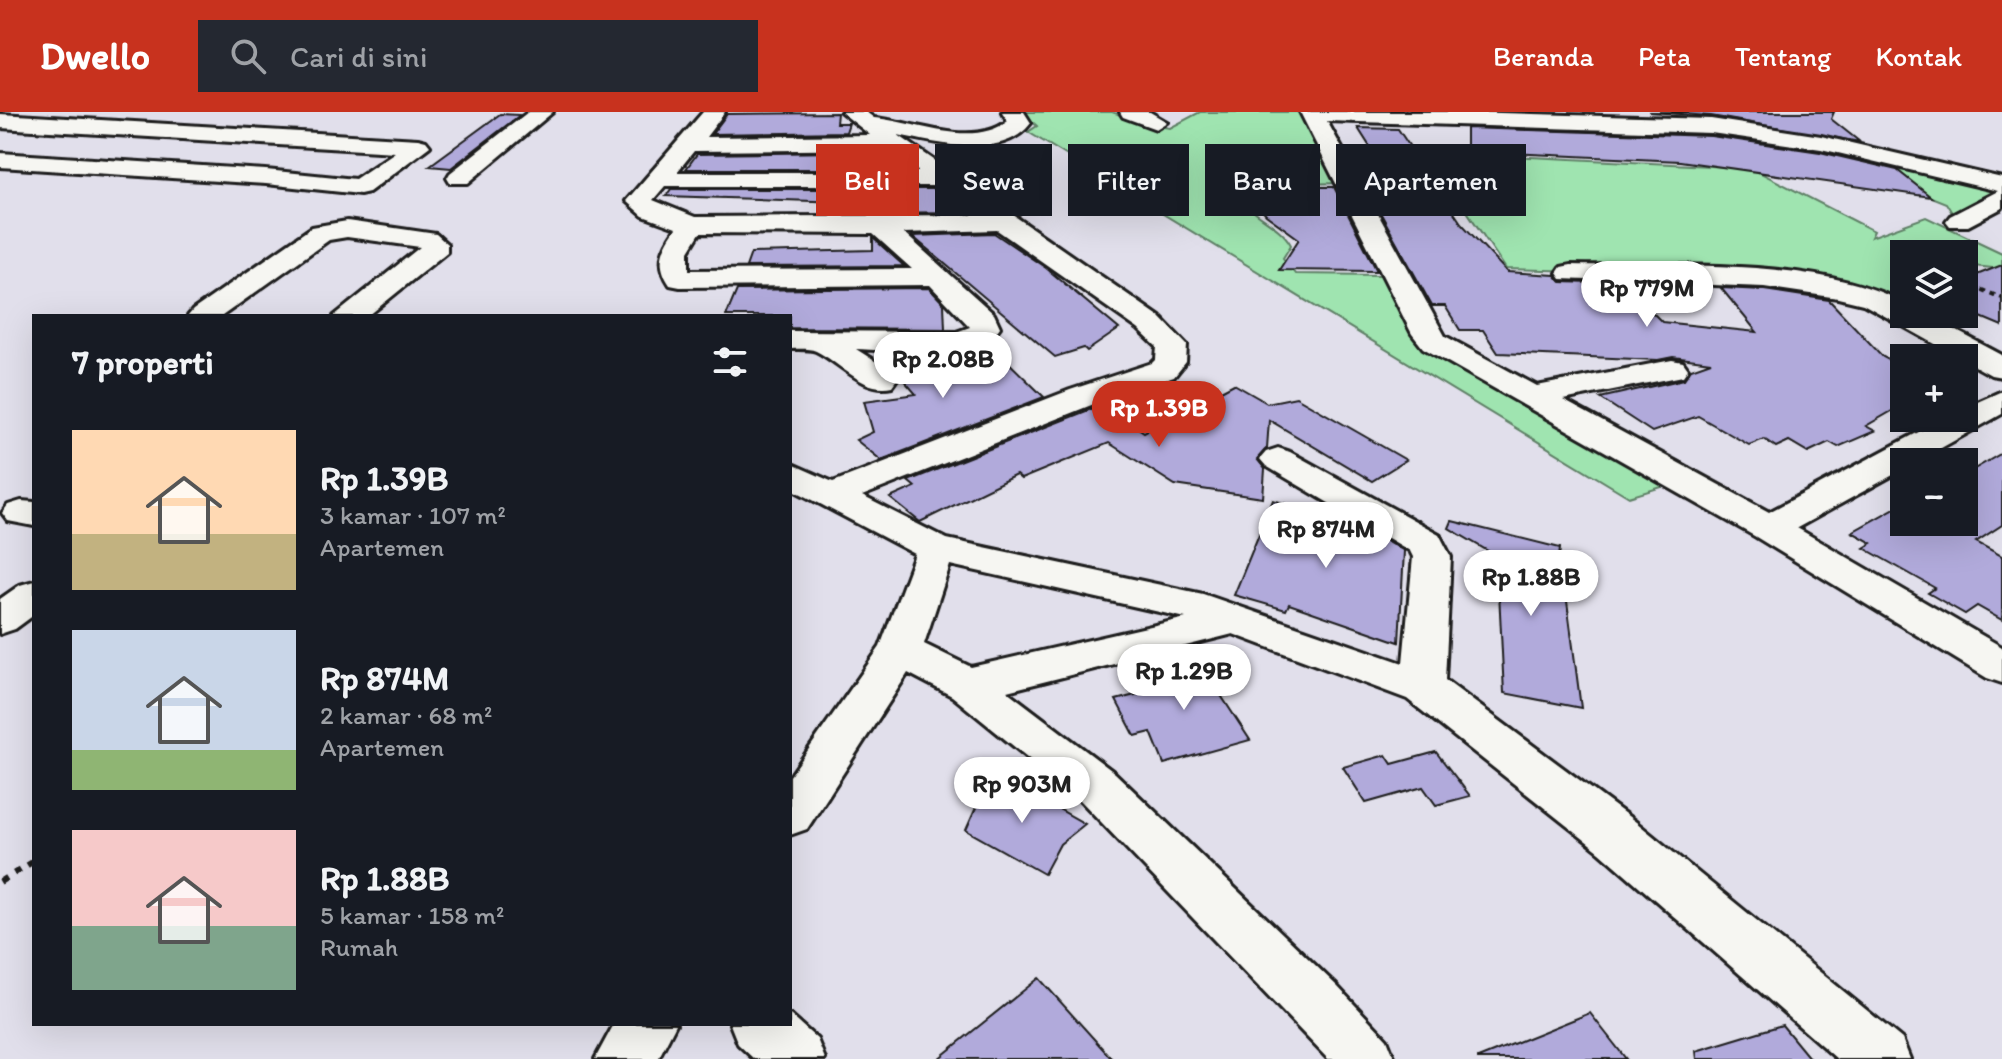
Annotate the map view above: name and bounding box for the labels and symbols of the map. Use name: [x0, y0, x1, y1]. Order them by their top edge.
pin: Rp 779M: [1573, 261, 1721, 329]
pin: Rp 2.08B: [860, 332, 1026, 400]
pin: Rp 1.39B: [1076, 381, 1242, 449]
pin: Rp 874M: [1252, 502, 1400, 570]
pin: Rp 1.88B: [1448, 550, 1614, 618]
pin: Rp 1.29B: [1101, 644, 1267, 712]
pin: Rp 903M: [948, 757, 1096, 825]

